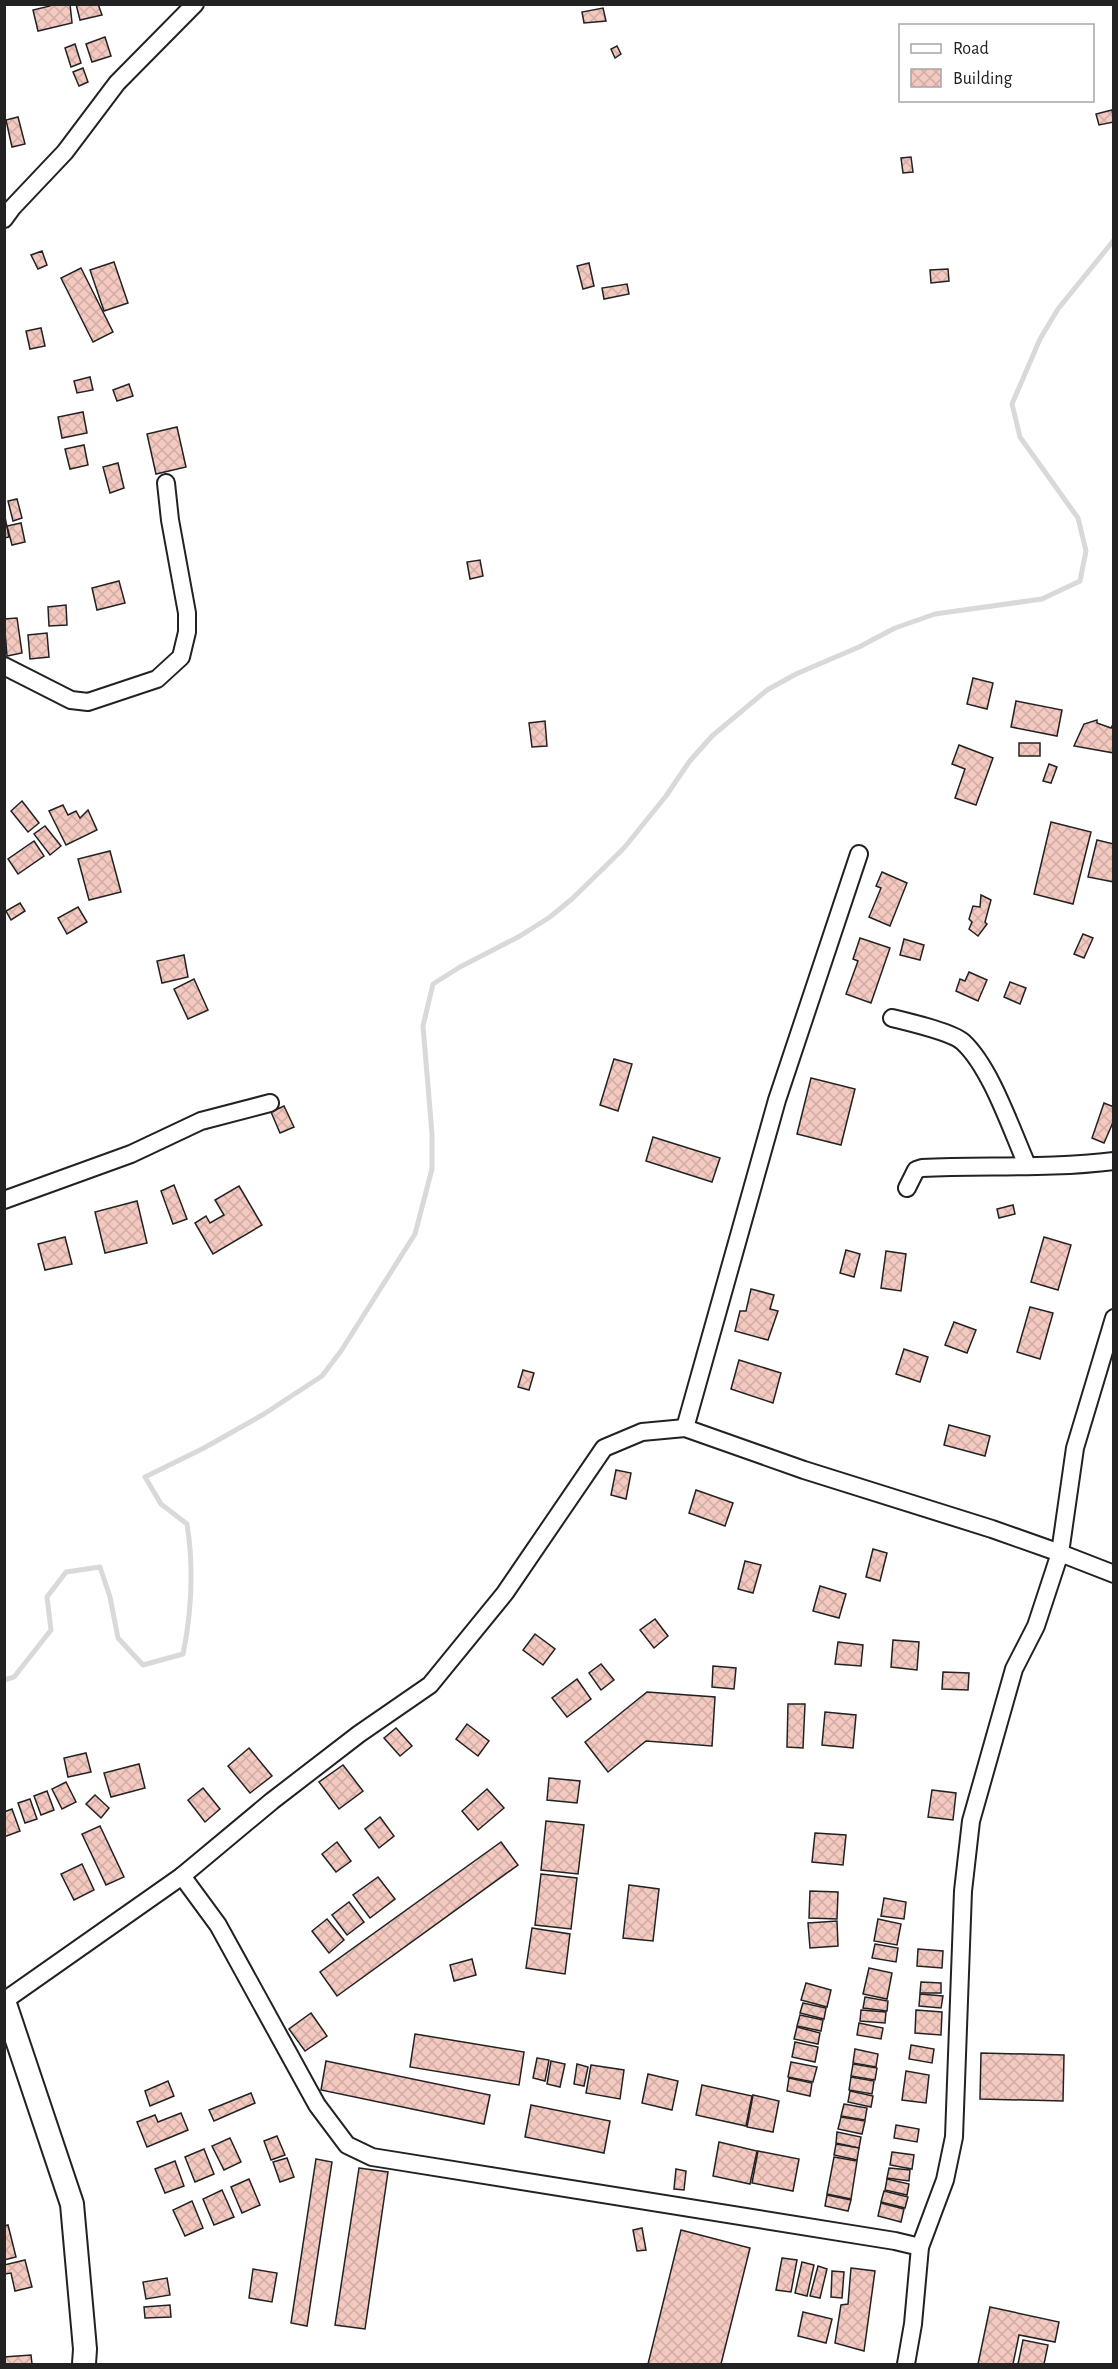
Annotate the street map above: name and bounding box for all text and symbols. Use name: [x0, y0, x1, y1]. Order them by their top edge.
legend: [899, 24, 1094, 102]
text: Road: [953, 40, 989, 58]
text: Building: [953, 70, 1013, 88]

